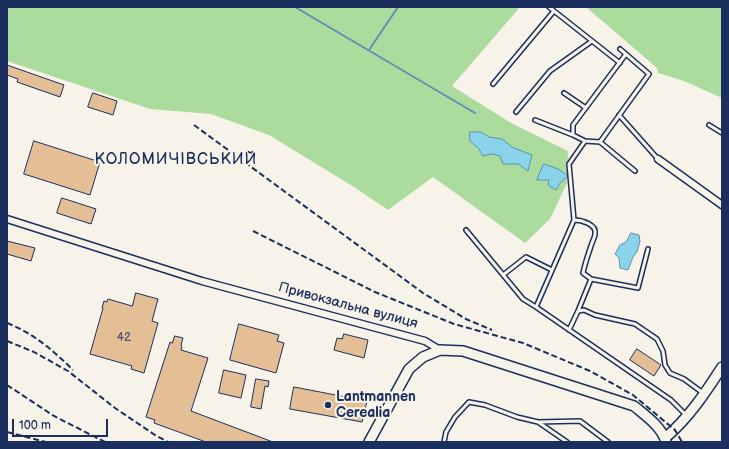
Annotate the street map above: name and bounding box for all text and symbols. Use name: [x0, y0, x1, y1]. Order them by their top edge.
district label: КОЛОМИЧІВСЬКИЙ: [95, 150, 257, 170]
street label: Привокзальна вулиця: [276, 279, 420, 333]
house number: 42: [117, 331, 131, 345]
place label: Lantmannen Cerealia: [336, 389, 416, 422]
marker: Lantmannen Cerealia: [323, 400, 333, 410]
scale bar: [14, 411, 110, 437]
text: 100 m: [19, 418, 51, 433]

